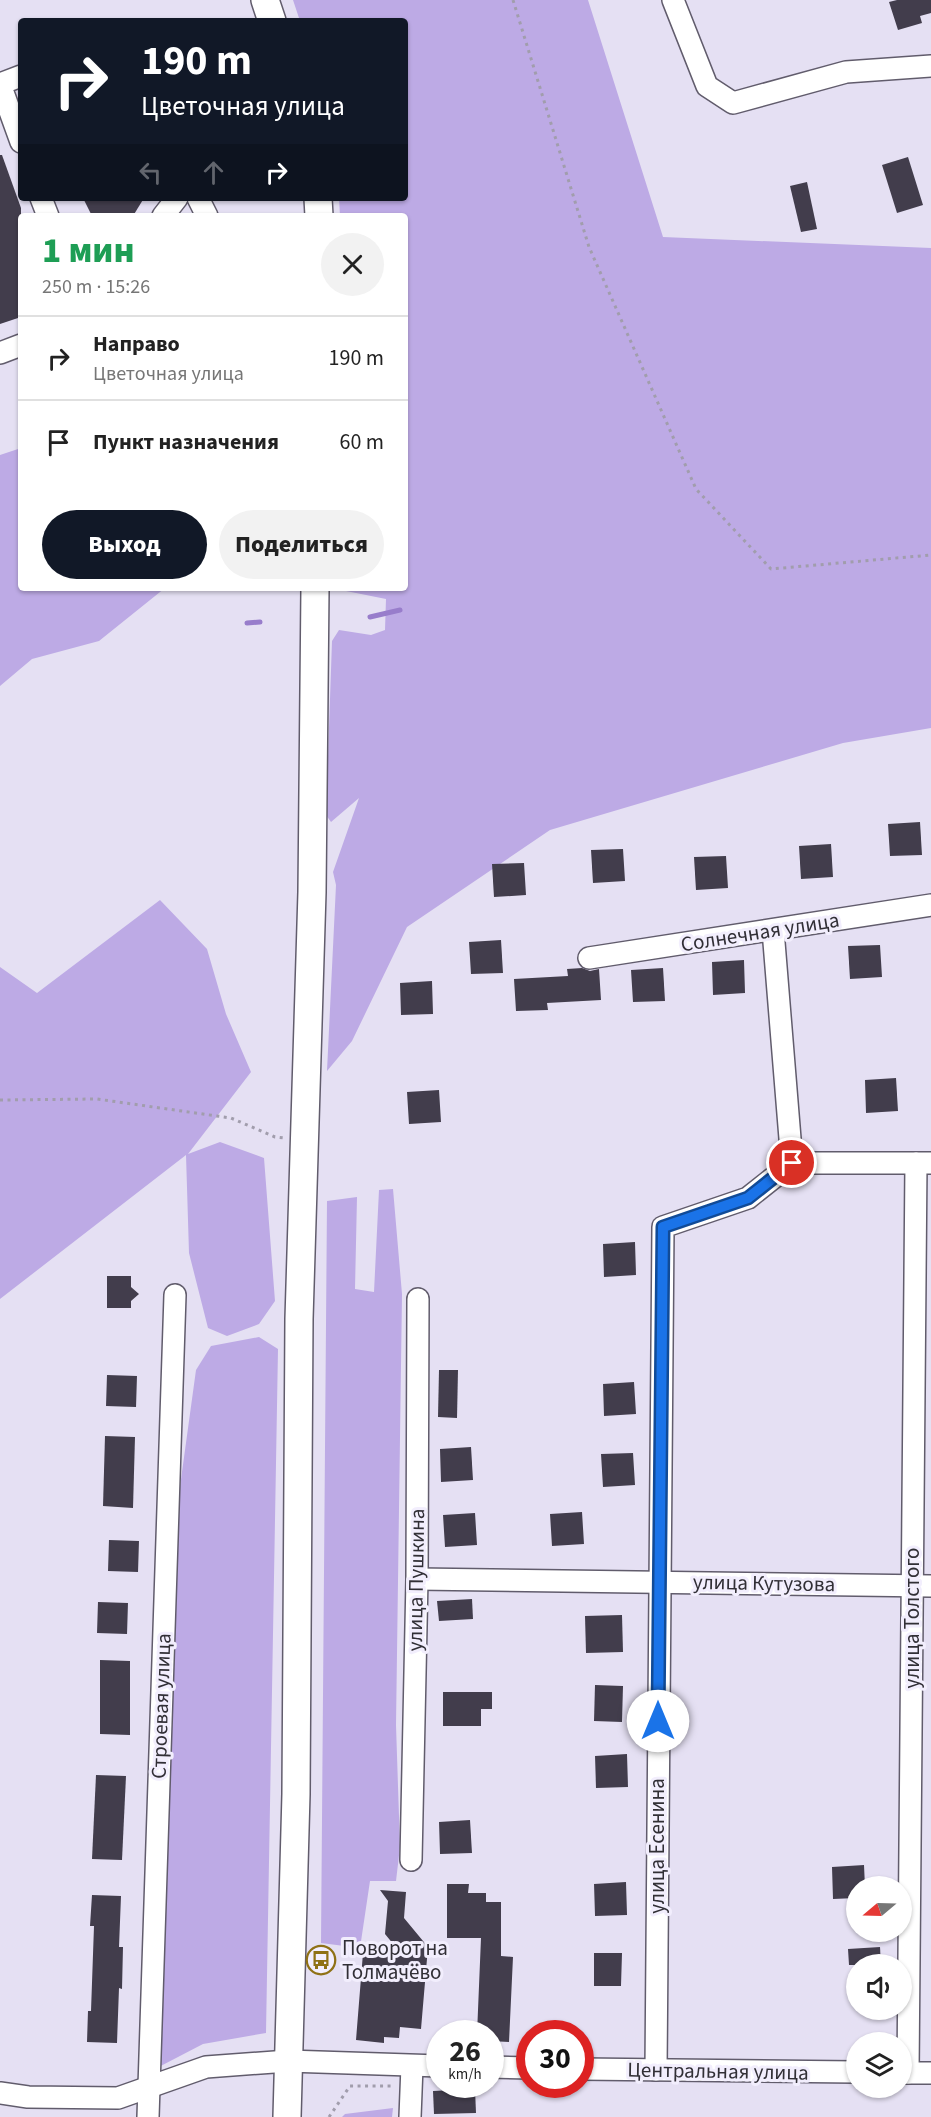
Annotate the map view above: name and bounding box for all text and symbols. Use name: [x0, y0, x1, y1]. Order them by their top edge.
text: 190 m: [141, 31, 252, 91]
icon: right: [42, 42, 120, 120]
text: Цветочная улица: [141, 87, 345, 126]
icon: left: [134, 156, 167, 189]
icon: ahead: [197, 156, 230, 189]
icon: right: [260, 156, 293, 189]
text: 1 мин: [42, 225, 135, 276]
button: close: [321, 233, 384, 296]
text: 250 m · 15:26: [42, 273, 150, 301]
text: Направо: [93, 328, 180, 360]
icon: right: [42, 342, 75, 375]
text: 190 m: [329, 342, 384, 374]
text: Цветочная улица: [93, 360, 244, 388]
icon: arrive: [42, 426, 75, 459]
text: Пункт назначения: [93, 426, 279, 458]
text: 60 m: [339, 426, 384, 458]
button: Выход: [42, 510, 207, 579]
button: Поделиться: [219, 510, 384, 579]
street label: Солнечная улица: [679, 905, 841, 959]
pin: [766, 1137, 817, 1188]
icon: arrive: [775, 1146, 808, 1179]
street label: улица Пушкина: [400, 1508, 432, 1652]
street label: улица Толстого: [897, 1548, 927, 1688]
street label: улица Кутузова: [693, 1567, 835, 1599]
street label: Строевая улица: [143, 1633, 179, 1779]
position arrow: [626, 1689, 690, 1753]
street label: улица Есенина: [642, 1778, 672, 1914]
north arrow: [846, 1876, 912, 1942]
map controls: [846, 1876, 912, 2098]
place label: Поворот на Толмачёво: [342, 1933, 448, 1987]
bus stop icon: Поворот на Толмачёво: [305, 1944, 337, 1976]
button: sound: [846, 1954, 912, 2020]
speed limit sign: 30: [516, 2020, 594, 2098]
text: 26: [449, 2030, 481, 2073]
button: layers: [846, 2032, 912, 2098]
street label: Центральная улица: [627, 2054, 809, 2088]
text: km/h: [448, 2064, 482, 2085]

